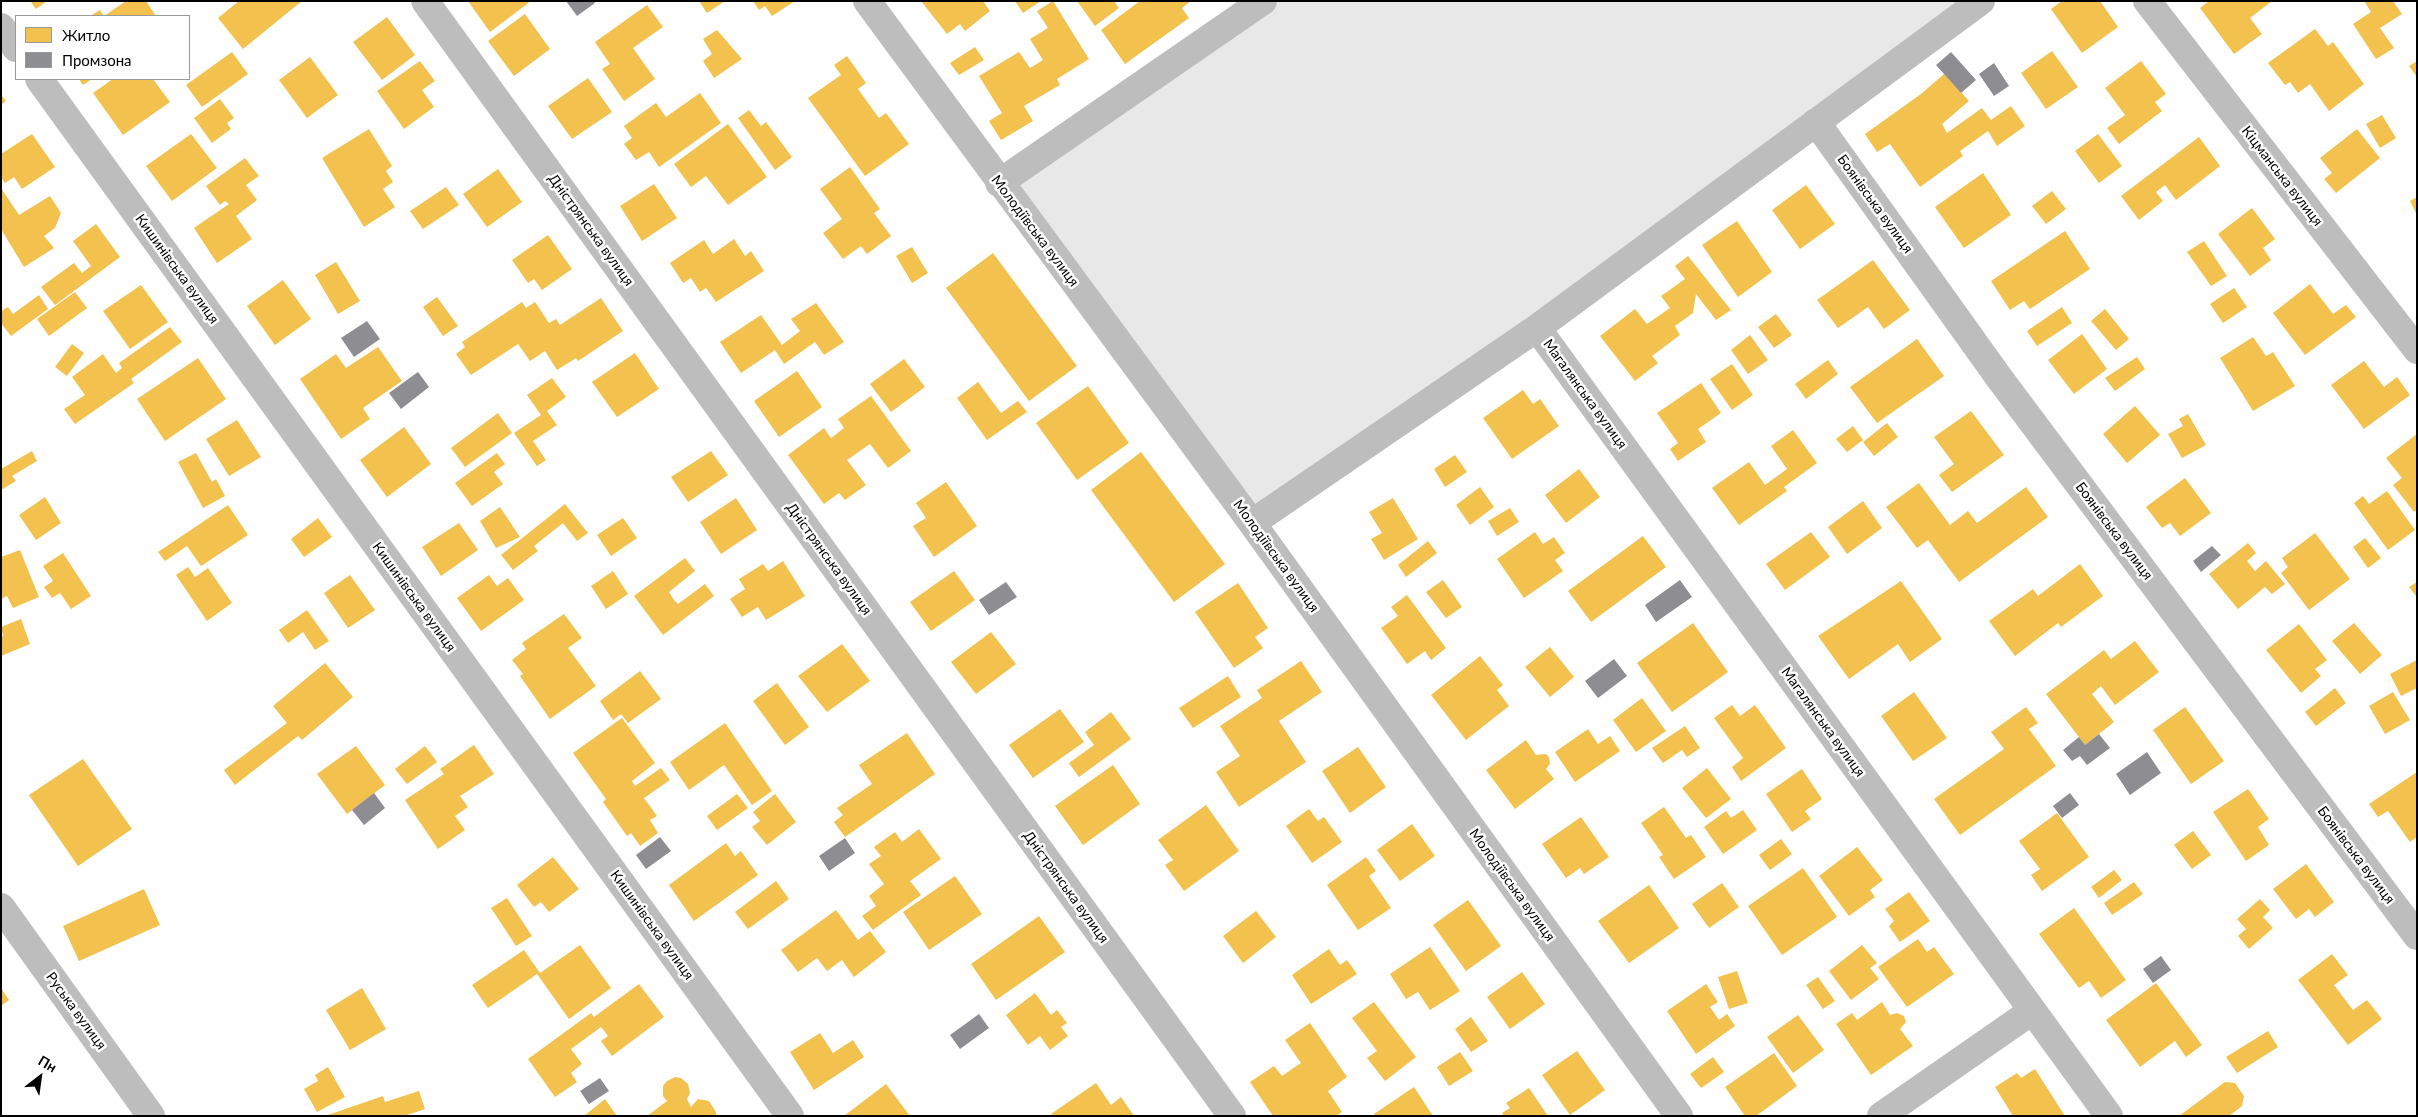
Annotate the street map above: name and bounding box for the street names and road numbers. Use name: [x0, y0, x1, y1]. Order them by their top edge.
street label: Кіцманська вулиця: [2238, 123, 2326, 229]
street label: Боянівська вулиця: [1834, 151, 1916, 257]
street label: Дністрянська вулиця: [545, 171, 637, 289]
street label: Молодіївська вулиця: [988, 172, 1082, 290]
street label: Кишинівська вулиця: [132, 211, 222, 327]
street label: Магалянська вулиця: [1540, 336, 1630, 452]
street label: Боянівська вулиця: [2072, 479, 2156, 583]
street label: Молодіївська вулиця: [1230, 496, 1322, 616]
street label: Дністрянська вулиця: [783, 500, 875, 618]
street label: Кишинівська вулиця: [369, 539, 459, 655]
street label: Магалянська вулиця: [1778, 664, 1868, 780]
street label: Боянівська вулиця: [2314, 803, 2398, 907]
street label: Молодіївська вулиця: [1466, 825, 1558, 945]
street label: Дністрянська вулиця: [1020, 828, 1112, 946]
street label: Кишинівська вулиця: [607, 867, 697, 983]
street label: Руська вулиця: [42, 969, 110, 1053]

